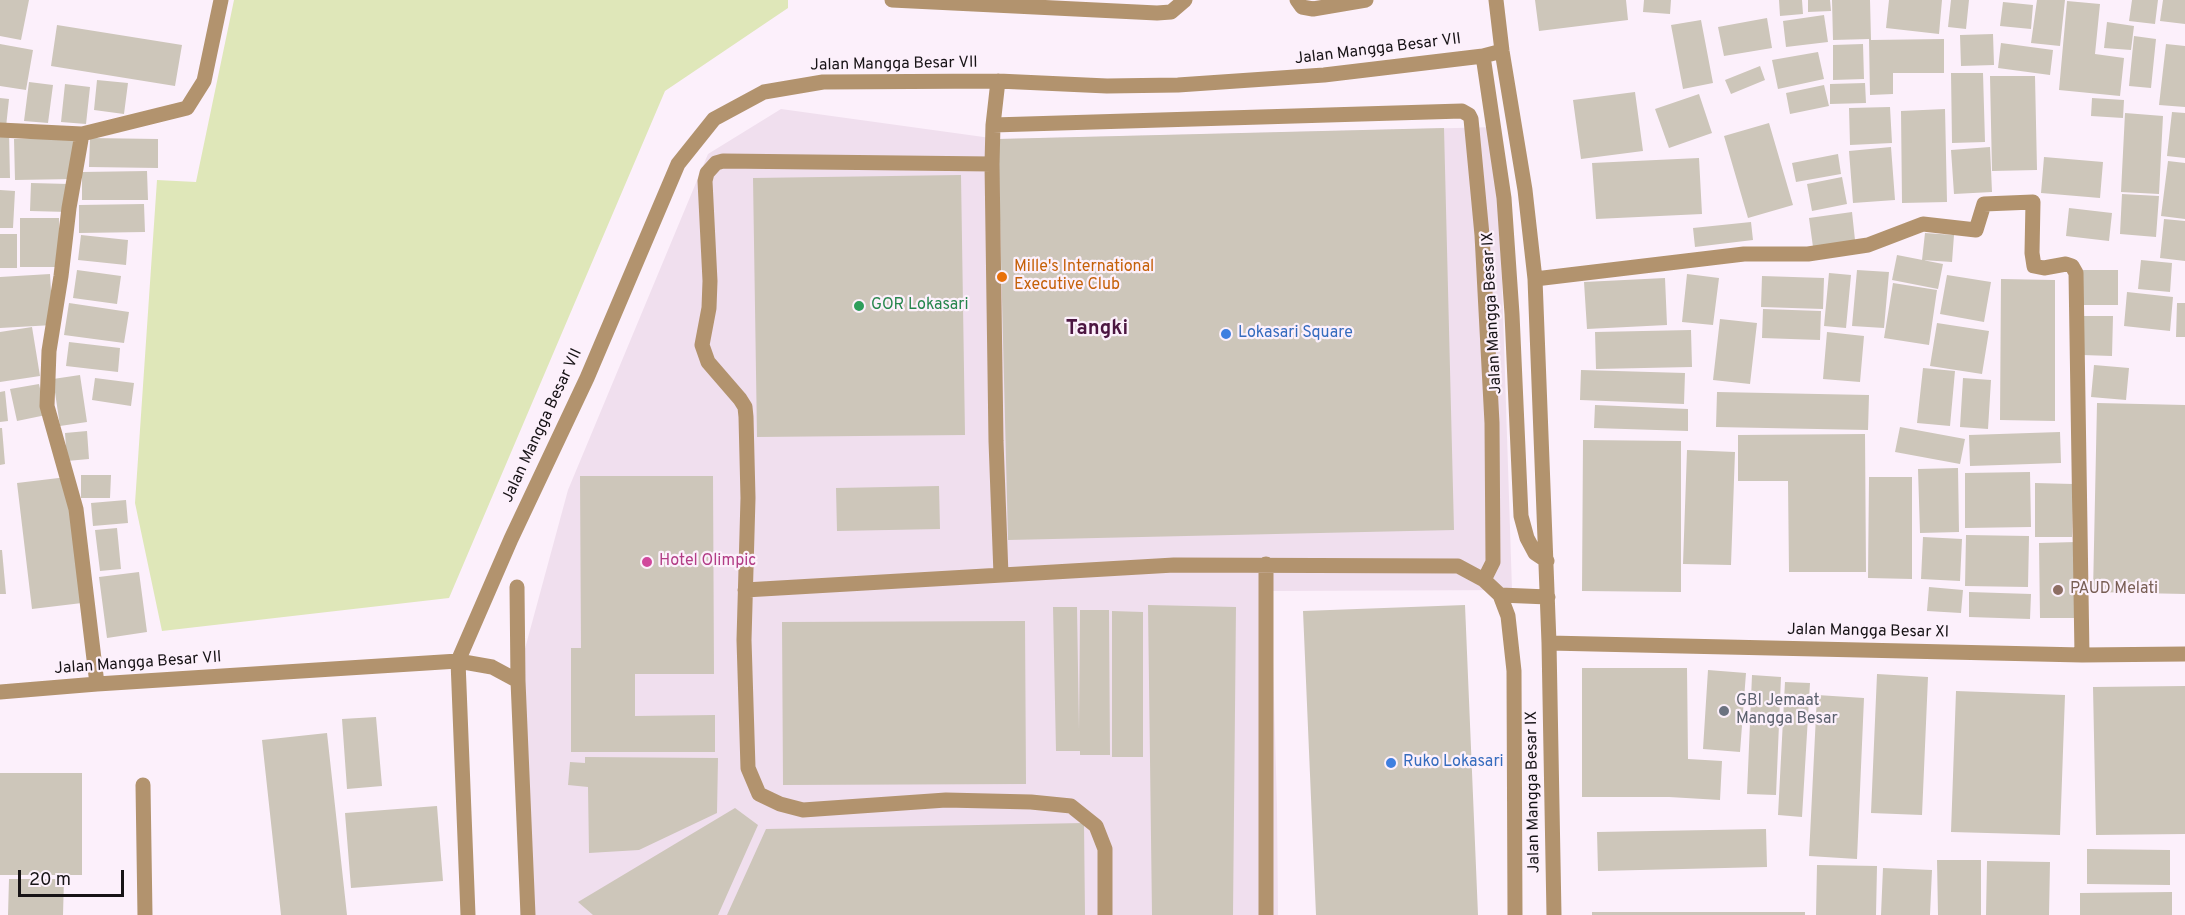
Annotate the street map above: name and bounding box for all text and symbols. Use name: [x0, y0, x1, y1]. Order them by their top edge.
street label: Jalan Mangga Besar VII: [1294, 30, 1462, 70]
street label: Jalan Mangga Besar VII: [810, 54, 978, 76]
street label: Jalan Mangga Besar IX: [1479, 231, 1507, 395]
place label: Mille's International Executive Club: [1014, 258, 1154, 296]
marker: Mille's International Executive Club: [995, 270, 1009, 284]
place label: GOR Lokasari: [871, 296, 969, 316]
marker: GOR Lokasari: [852, 299, 866, 313]
district label: Tangki: [1066, 318, 1128, 342]
place label: Lokasari Square: [1238, 324, 1353, 344]
marker: Lokasari Square: [1219, 327, 1233, 341]
street label: Jalan Mangga Besar VII: [499, 346, 587, 506]
place label: Hotel Olimpic: [659, 552, 756, 572]
marker: Hotel Olimpic: [640, 555, 654, 569]
place label: PAUD Melati: [2070, 580, 2158, 600]
marker: PAUD Melati: [2051, 583, 2065, 597]
street label: Jalan Mangga Besar XI: [1787, 621, 1949, 643]
street label: Jalan Mangga Besar VII: [54, 649, 222, 679]
place label: GBI Jemaat Mangga Besar: [1736, 692, 1838, 730]
marker: GBI Jemaat Mangga Besar: [1717, 704, 1731, 718]
street label: Jalan Mangga Besar IX: [1523, 711, 1545, 873]
place label: Ruko Lokasari: [1403, 753, 1504, 773]
marker: Ruko Lokasari: [1384, 756, 1398, 770]
scale bar: [21, 858, 128, 896]
text: 20 m: [29, 869, 71, 892]

